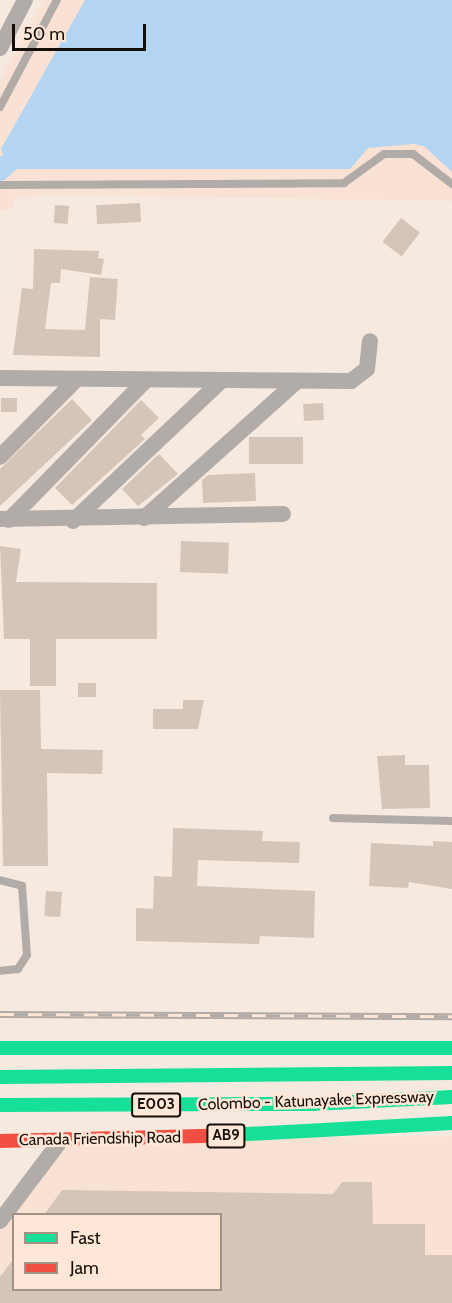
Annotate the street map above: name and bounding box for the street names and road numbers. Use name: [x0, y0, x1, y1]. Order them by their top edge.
street label: Colombo - Katunayake Expressway: [198, 1087, 434, 1115]
road number: E003: [130, 1093, 182, 1117]
road number: AB9: [205, 1124, 247, 1148]
street label: Canada Friendship Road: [19, 1128, 181, 1150]

